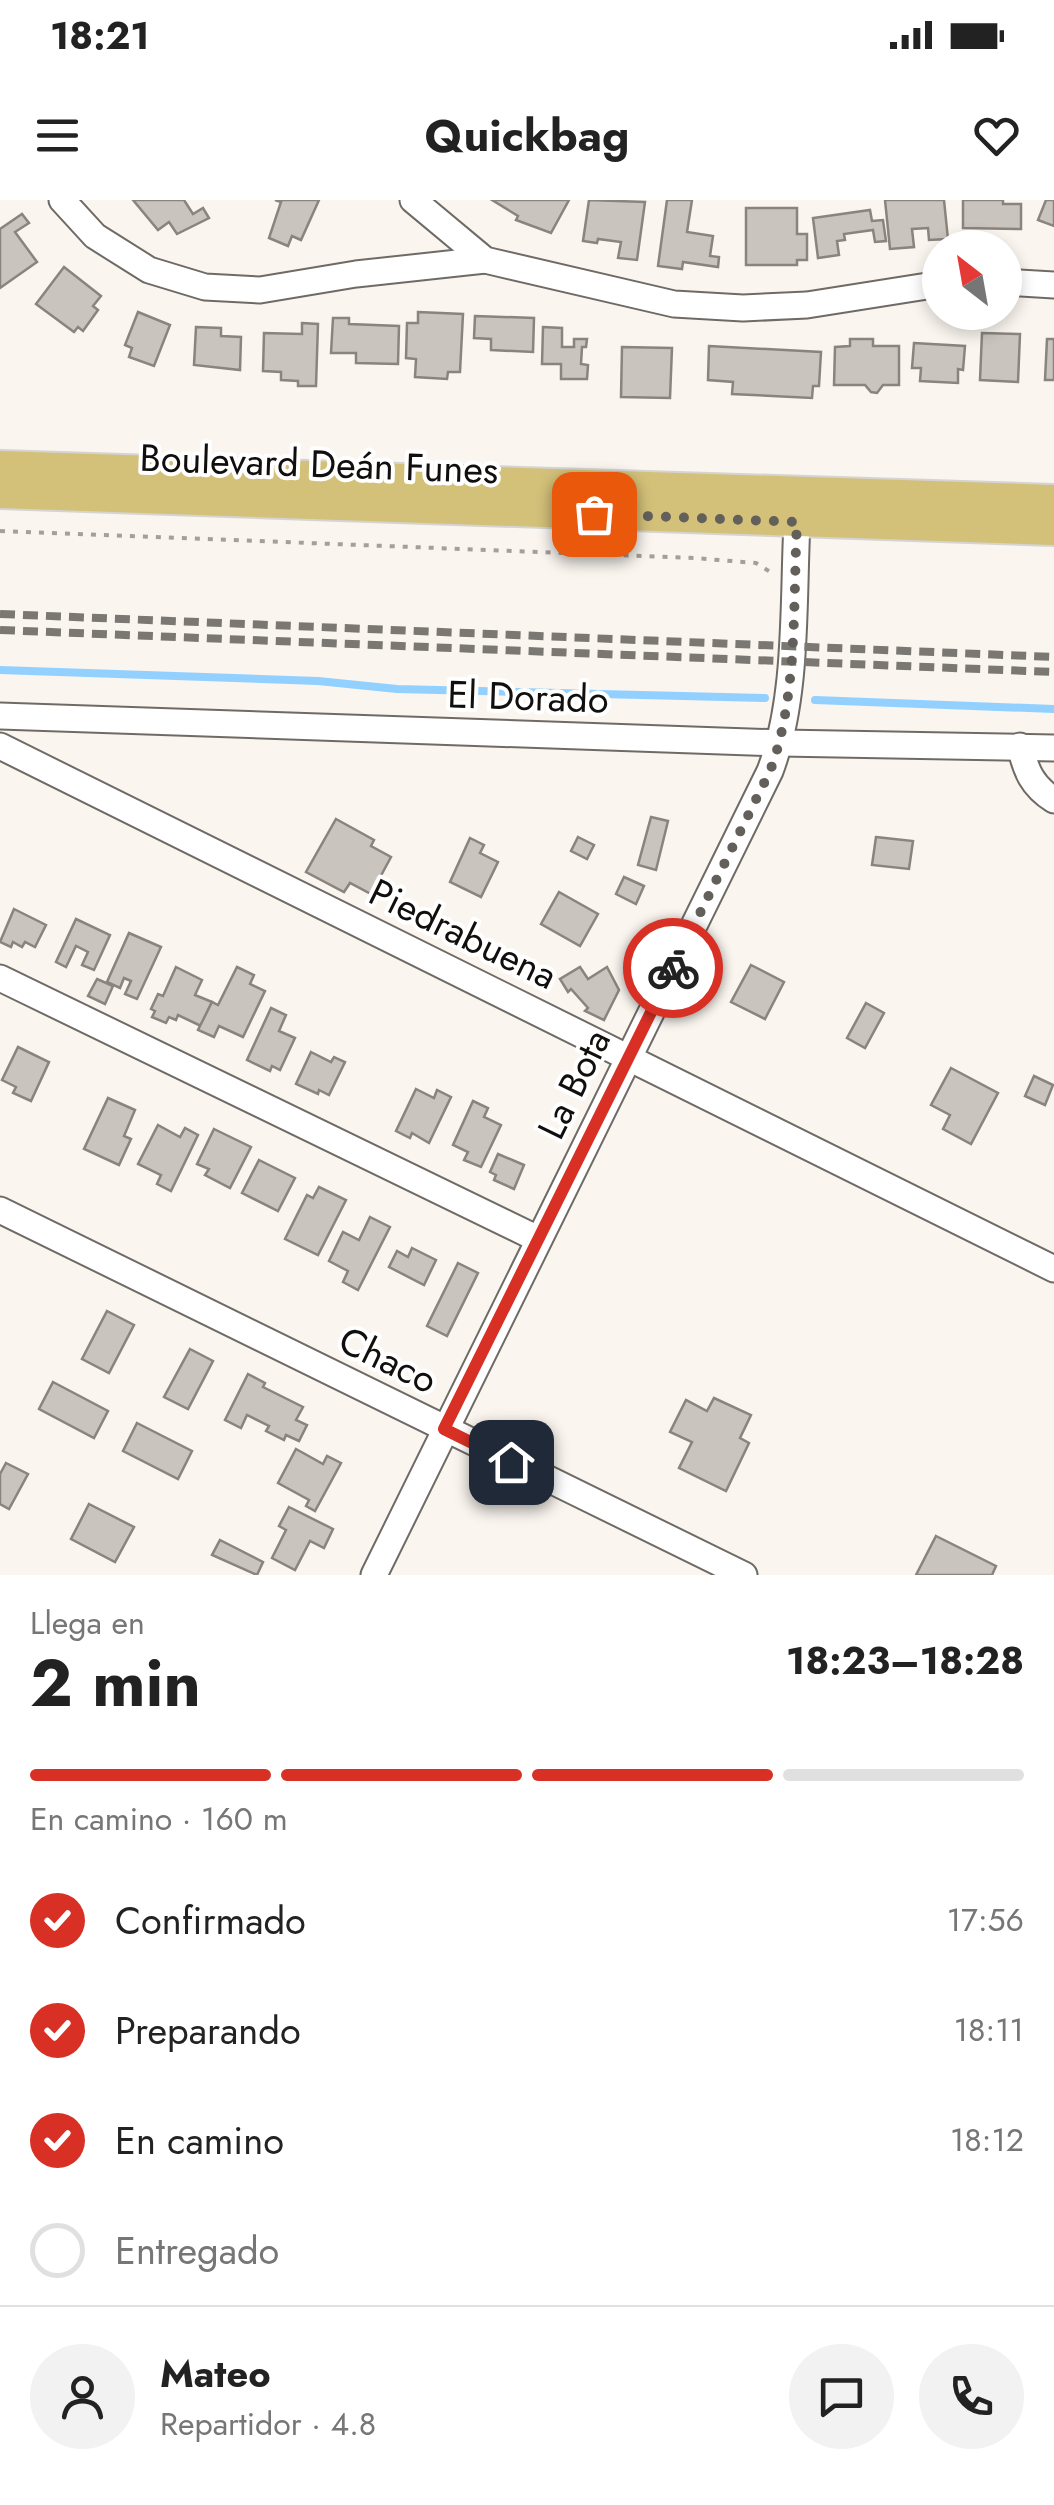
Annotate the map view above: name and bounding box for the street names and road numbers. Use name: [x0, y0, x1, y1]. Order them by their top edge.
street label: Boulevard Deán Funes: [139, 430, 499, 497]
street label: El Dorado: [446, 666, 610, 727]
street label: Piedrabuena: [360, 864, 566, 1003]
street label: La Bota: [523, 1020, 624, 1148]
street label: Chaco: [330, 1312, 447, 1407]

